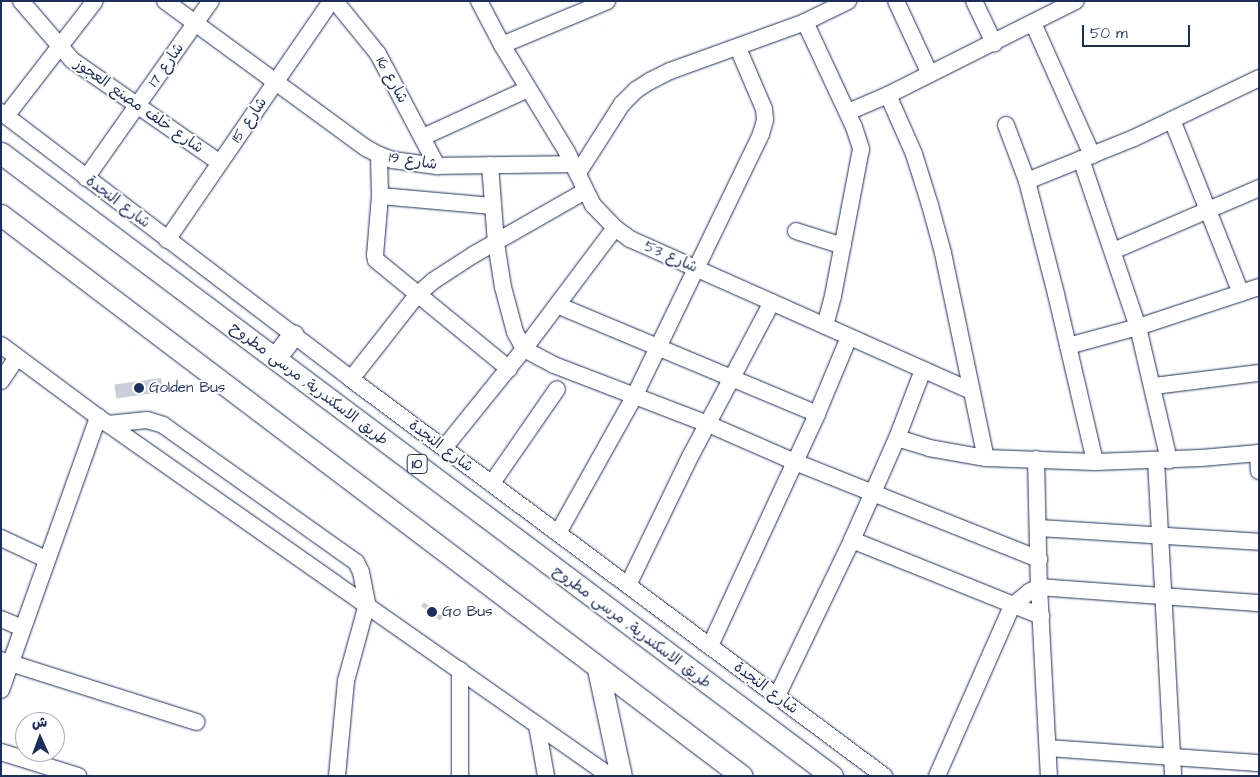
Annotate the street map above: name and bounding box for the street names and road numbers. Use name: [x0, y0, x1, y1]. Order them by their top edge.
street label: شارع 17: [144, 40, 188, 90]
street label: شارع 16: [372, 54, 412, 106]
street label: شارع خلف مصنع العجوز: [71, 55, 207, 157]
street label: شارع 15: [227, 94, 271, 146]
street label: شارع 19: [387, 148, 439, 174]
street label: شارع النجدة: [82, 172, 154, 232]
street label: شارع 53: [641, 237, 701, 277]
street label: طريق الاسكندرية, مرسى مطروح: [226, 319, 392, 449]
street label: شارع النجدة: [405, 416, 477, 476]
road number: 10: [406, 452, 428, 476]
street label: طريق الاسكندرية, مرسى مطروح: [549, 562, 715, 692]
street label: شارع النجدة: [730, 658, 802, 718]

